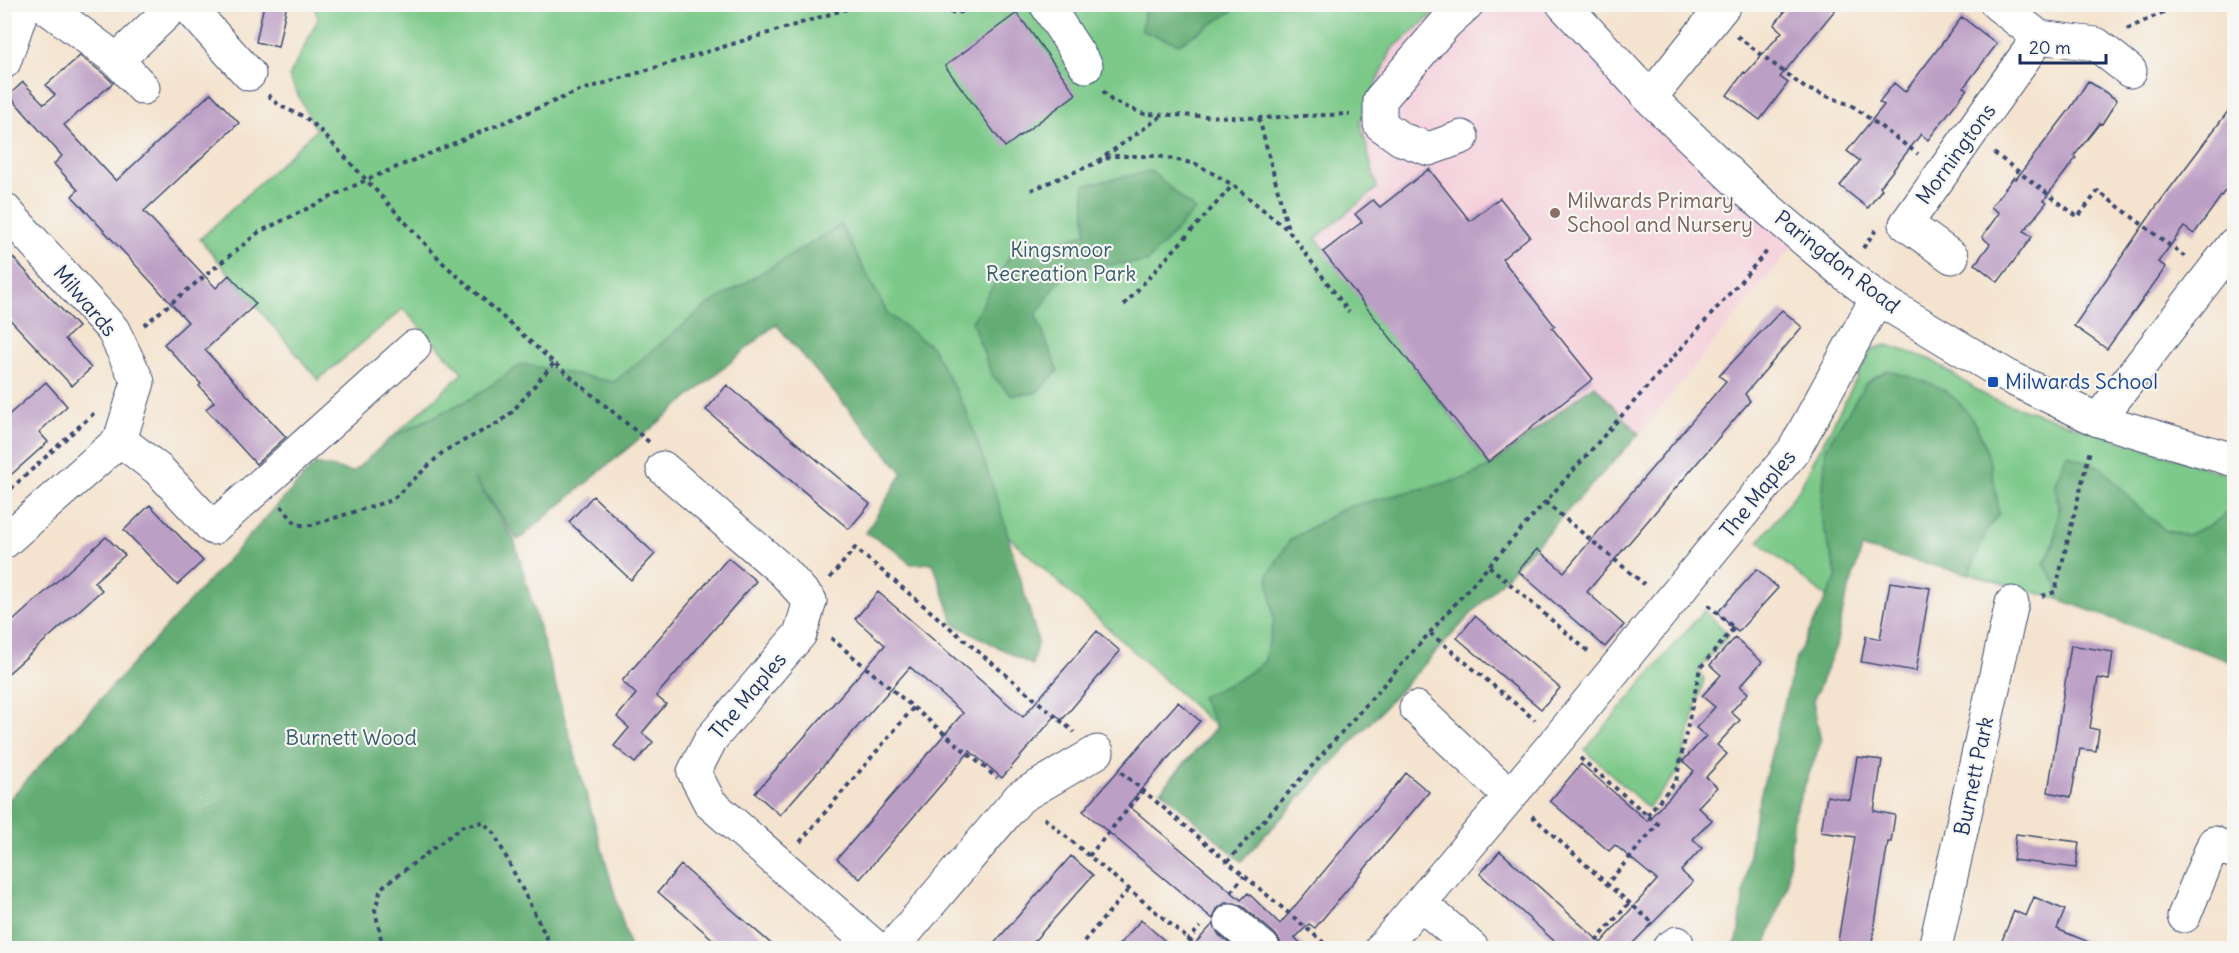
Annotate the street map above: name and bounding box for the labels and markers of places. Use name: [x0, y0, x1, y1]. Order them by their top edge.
place label: Milwards Primary School and Nursery: [1567, 187, 1753, 238]
marker: Milwards Primary School and Nursery: [1548, 206, 1562, 220]
place label: Milwards School: [2005, 368, 2158, 395]
marker: Milwards School: [1986, 375, 2000, 389]

